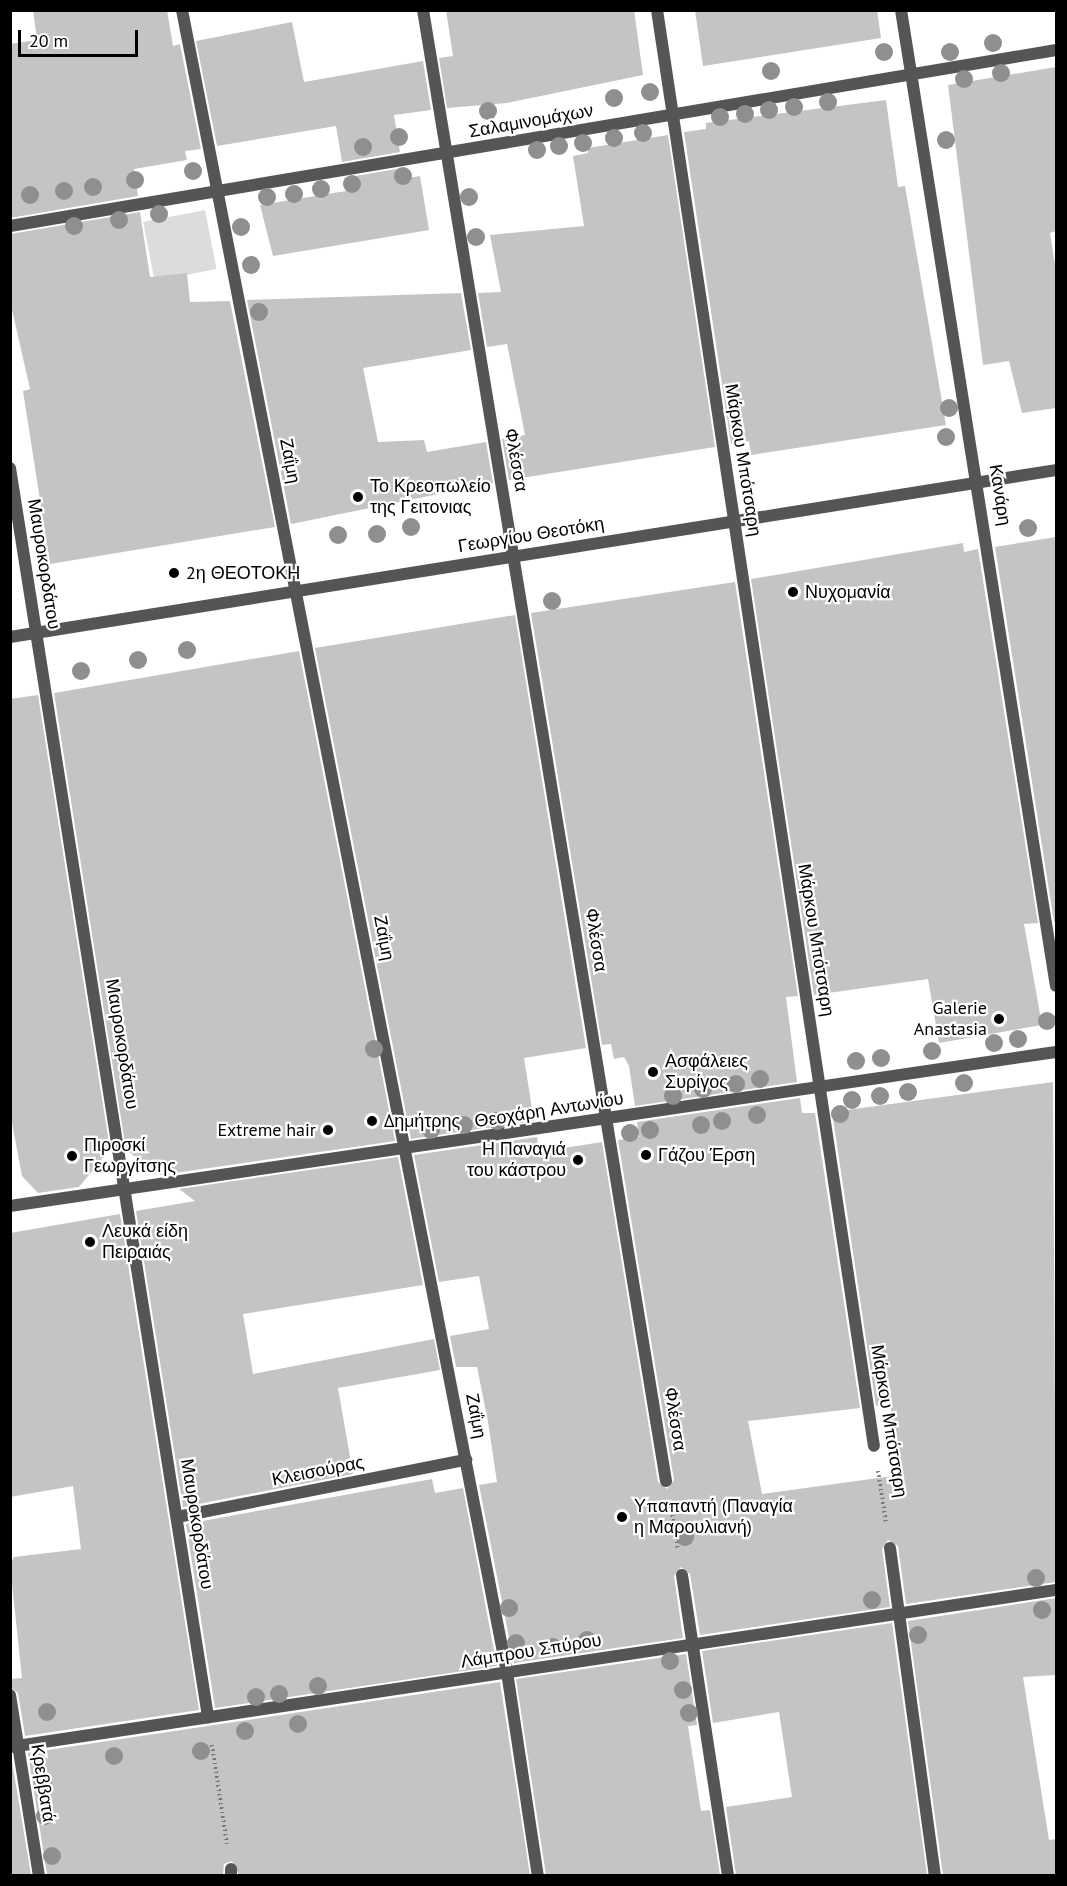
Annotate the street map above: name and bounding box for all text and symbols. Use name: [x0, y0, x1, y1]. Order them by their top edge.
scale bar: [21, 18, 141, 56]
text: 20 m: [29, 29, 68, 52]
street label: Σαλαμινομάχων: [467, 99, 595, 143]
street label: Μάρκου Μπότσαρη: [720, 382, 766, 538]
street label: Φλέσσα: [500, 427, 532, 493]
street label: Ζαΐμη: [275, 437, 305, 485]
street label: Κανάρη: [984, 463, 1016, 527]
place label: Το Κρεοπωλείο της Γειτονιας: [370, 476, 491, 518]
marker: Το Κρεοπωλείο της Γειτονιας: [351, 490, 365, 504]
street label: Μαυροκορδάτου: [23, 497, 65, 631]
street label: Γεωργίου Θεοτόκη: [456, 513, 606, 557]
place label: 2η ΘΕΟΤΟΚΗ: [186, 562, 300, 584]
marker: 2η ΘΕΟΤΟΚΗ: [167, 566, 181, 580]
place label: Νυχομανία: [805, 581, 891, 603]
marker: Νυχομανία: [786, 585, 800, 599]
street label: Μάρκου Μπότσαρη: [793, 862, 839, 1018]
street label: Φλέσσα: [580, 907, 612, 973]
street label: Ζαΐμη: [369, 914, 399, 962]
street label: Μαυροκορδάτου: [101, 977, 143, 1111]
place label: Galerie Anastasia: [914, 998, 987, 1040]
marker: Galerie Anastasia: [992, 1012, 1006, 1026]
place label: Ασφάλειες Συρίγος: [665, 1051, 748, 1094]
marker: Ασφάλειες Συρίγος: [646, 1065, 660, 1079]
street label: Θεοχάρη Αντωνίου: [473, 1088, 625, 1132]
place label: Δημήτρης: [384, 1110, 460, 1132]
marker: Δημήτρης: [365, 1114, 379, 1128]
place label: Extreme hair: [217, 1119, 316, 1141]
marker: Extreme hair: [321, 1123, 335, 1137]
place label: Πιροσκί Γεωργίτσης: [84, 1135, 176, 1178]
place label: Η Παναγιά του κάστρου: [467, 1139, 566, 1182]
place label: Γάζου Έρση: [658, 1144, 755, 1166]
marker: Γάζου Έρση: [639, 1148, 653, 1162]
marker: Πιροσκί Γεωργίτσης: [65, 1149, 79, 1163]
marker: Η Παναγιά του κάστρου: [571, 1153, 585, 1167]
place label: Λευκά είδη Πειραιάς: [102, 1221, 188, 1264]
marker: Λευκά είδη Πειραιάς: [83, 1235, 97, 1249]
street label: Μάρκου Μπότσαρη: [866, 1343, 912, 1499]
street label: Φλέσσα: [659, 1386, 691, 1452]
street label: Ζαΐμη: [461, 1392, 491, 1440]
street label: Κλεισούρας: [270, 1451, 366, 1491]
street label: Μαυροκορδάτου: [176, 1457, 218, 1591]
place label: Υπαπαντή (Παναγία η Μαρουλιανή): [634, 1496, 793, 1538]
marker: Υπαπαντή (Παναγία η Μαρουλιανή): [615, 1510, 629, 1524]
street label: Λάμπρου Σπύρου: [459, 1629, 603, 1673]
street label: Κρεββατά: [26, 1742, 60, 1824]

